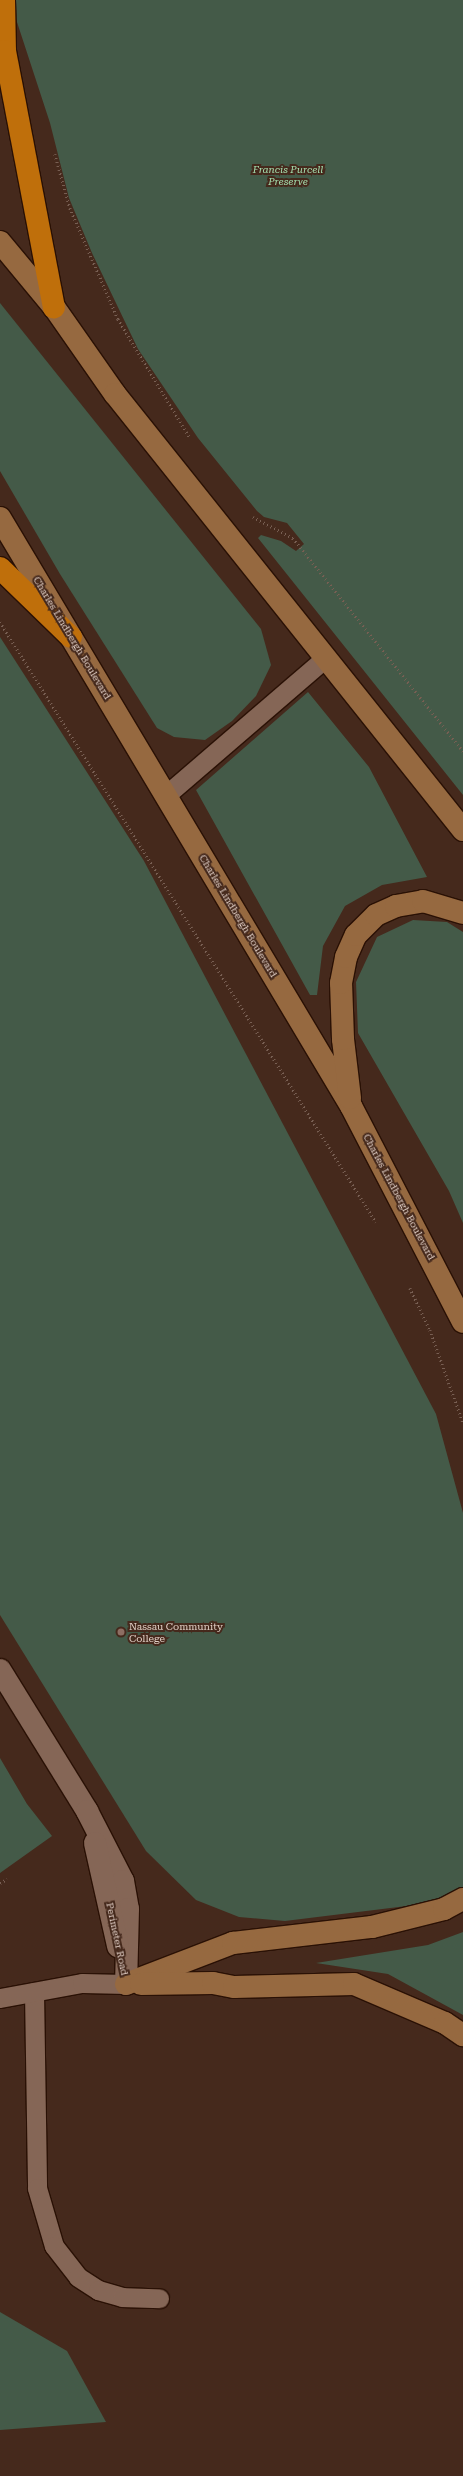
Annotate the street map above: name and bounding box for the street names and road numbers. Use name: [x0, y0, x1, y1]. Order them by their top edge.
street label: Charles Lindbergh Boulevard: [31, 575, 113, 701]
street label: Charles Lindbergh Boulevard: [197, 853, 279, 979]
street label: Charles Lindbergh Boulevard: [361, 1132, 437, 1262]
street label: Perimeter Road: [103, 1902, 131, 1976]

